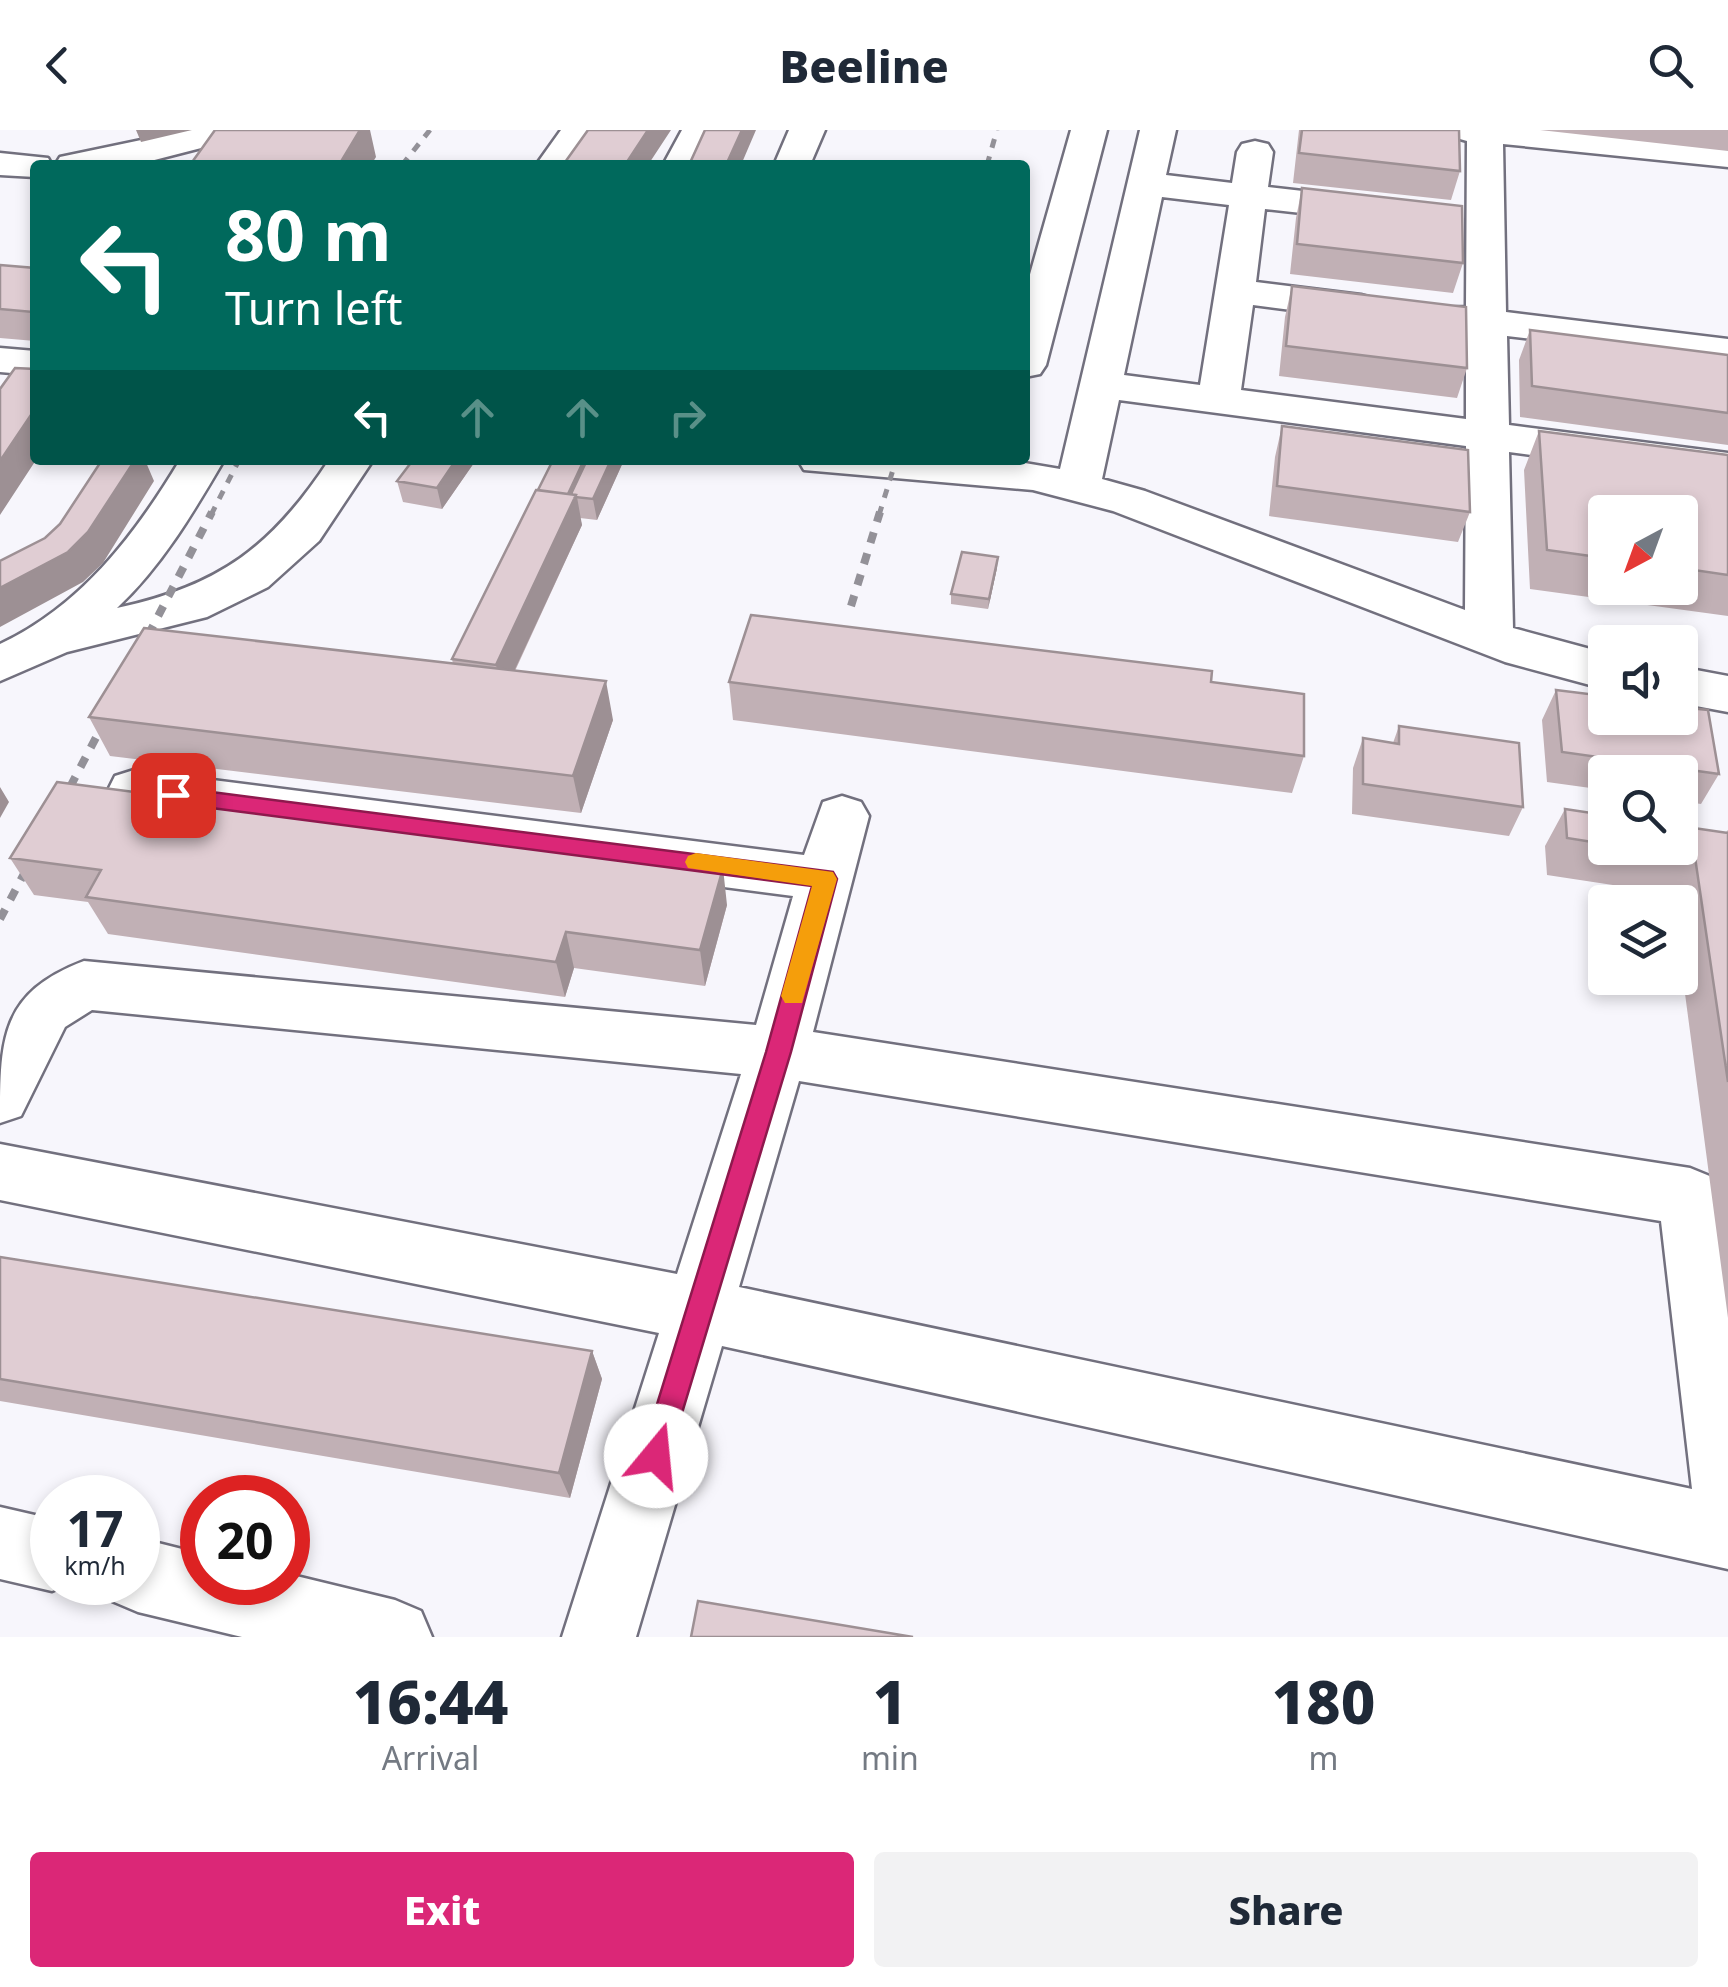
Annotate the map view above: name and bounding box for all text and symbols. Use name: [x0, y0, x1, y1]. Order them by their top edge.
text: Beeline: [779, 35, 949, 96]
icon: back: [30, 38, 85, 93]
icon: search: [1643, 38, 1698, 93]
text: 80 m: [225, 186, 392, 282]
icon: left: [60, 200, 190, 330]
text: Turn left: [225, 277, 402, 338]
icon: left: [345, 390, 400, 445]
icon: ahead: [450, 390, 505, 445]
icon: ahead: [555, 390, 610, 445]
icon: right: [660, 390, 715, 445]
north arrow: [1588, 495, 1698, 605]
map controls: [1588, 495, 1698, 995]
button: sound: [1588, 625, 1698, 735]
pin: [131, 753, 216, 838]
button: search: [1588, 755, 1698, 865]
icon: arrive: [146, 768, 201, 823]
button: layers: [1588, 885, 1698, 995]
position arrow: [604, 1404, 708, 1508]
speed limit sign: 20: [180, 1475, 310, 1605]
text: 17: [66, 1494, 124, 1562]
text: km/h: [64, 1548, 126, 1582]
text: 16:44: [353, 1660, 508, 1742]
text: 1: [873, 1660, 907, 1742]
text: 180: [1271, 1660, 1375, 1742]
text: Arrival: [382, 1736, 479, 1779]
text: min: [861, 1736, 919, 1779]
text: m: [1308, 1736, 1338, 1779]
button: Exit: [30, 1852, 854, 1967]
button: Share: [874, 1852, 1698, 1967]

